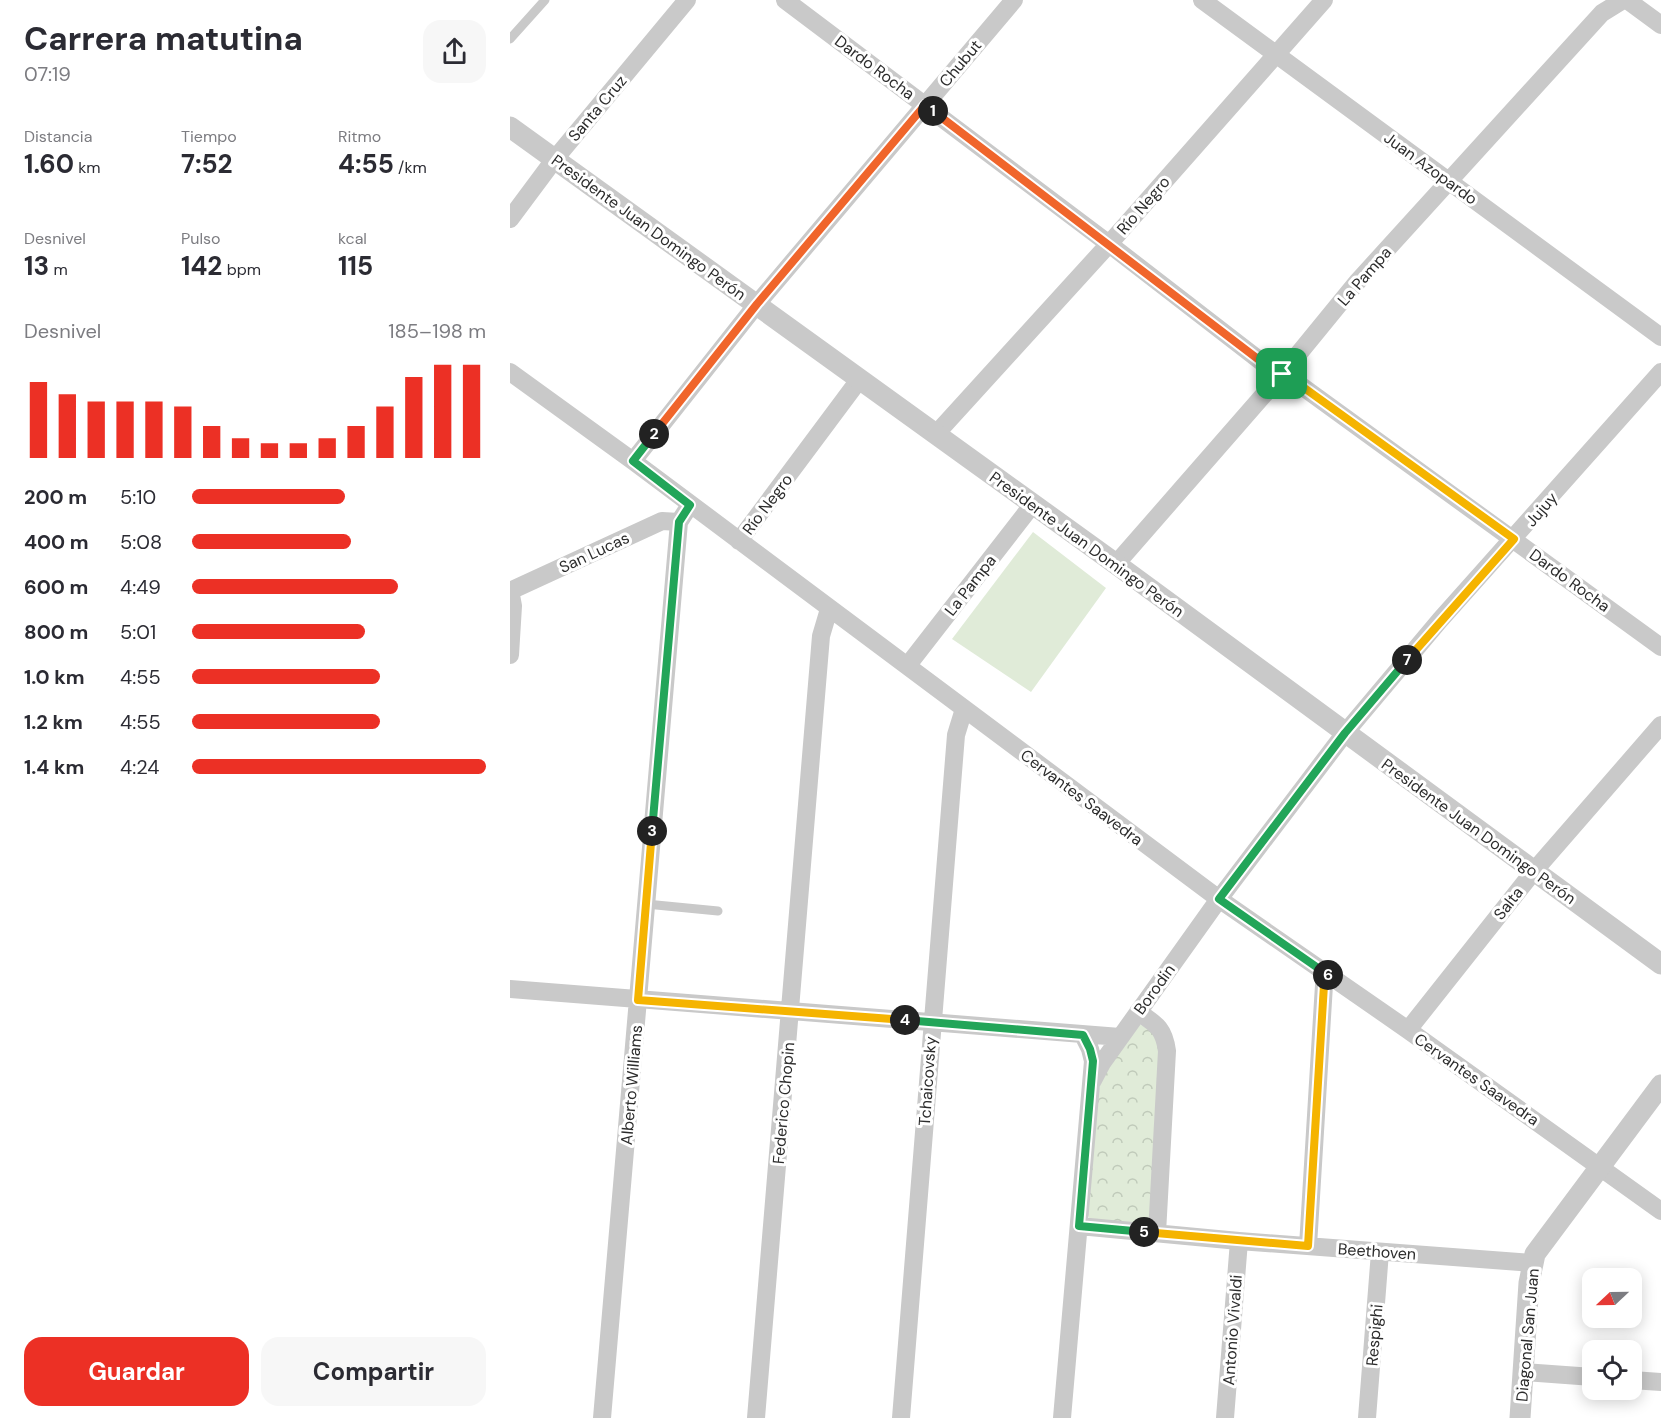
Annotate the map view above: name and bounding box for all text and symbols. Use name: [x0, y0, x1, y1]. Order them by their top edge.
text: Carrera matutina: [24, 17, 303, 60]
button: share: [423, 20, 486, 83]
street label: Dardo Rocha: [831, 31, 919, 104]
street label: Chubut: [935, 35, 986, 91]
text: 07:19: [24, 61, 71, 87]
street label: Santa Cruz: [564, 71, 631, 146]
pin: 1: [918, 96, 948, 126]
text: 1: [930, 100, 936, 121]
text: Distancia: [24, 126, 92, 147]
text: Tiempo: [181, 126, 237, 147]
text: Ritmo: [338, 126, 381, 147]
street label: Juan Azopardo: [1380, 127, 1482, 209]
text: 1.60: [24, 147, 74, 181]
text: 7:52: [181, 147, 233, 181]
text: 4:55: [338, 147, 394, 181]
street label: Presidente Juan Domingo Perón: [547, 150, 750, 305]
text: km: [74, 157, 101, 178]
text: /km: [394, 157, 427, 178]
street label: Río Negro: [1112, 172, 1175, 239]
text: Desnivel: [24, 228, 86, 249]
text: Pulso: [181, 228, 221, 249]
text: kcal: [338, 228, 367, 249]
street label: La Pampa: [1333, 242, 1396, 310]
text: 13: [24, 249, 49, 283]
text: 142: [181, 249, 222, 283]
text: 115: [338, 249, 373, 283]
text: m: [49, 259, 68, 280]
text: bpm: [222, 259, 261, 280]
text: Desnivel: [24, 318, 101, 344]
text: 185–198 m: [388, 318, 486, 344]
pin: [1256, 348, 1307, 399]
icon: arrive: [1265, 357, 1298, 390]
pin: 2: [639, 419, 669, 449]
text: 2: [649, 423, 659, 444]
street label: Presidente Juan Domingo Perón: [985, 467, 1188, 622]
street label: Río Negro: [738, 470, 797, 539]
text: 200 m: [24, 484, 87, 510]
text: 5:10: [120, 484, 156, 510]
street label: Jujuy: [1521, 488, 1562, 531]
street label: San Lucas: [556, 527, 633, 578]
text: 400 m: [24, 529, 89, 555]
text: 5:08: [120, 529, 162, 555]
street label: Dardo Rocha: [1525, 544, 1614, 617]
street label: La Pampa: [940, 550, 1001, 620]
text: 600 m: [24, 574, 88, 600]
text: 4:49: [120, 574, 161, 600]
text: 800 m: [24, 619, 88, 645]
text: 5:01: [120, 619, 156, 645]
pin: 7: [1392, 645, 1422, 675]
text: 7: [1403, 649, 1411, 670]
text: 1.0 km: [24, 664, 85, 690]
text: 4:55: [120, 664, 161, 690]
text: 1.2 km: [24, 709, 83, 735]
text: 4:55: [120, 709, 161, 735]
street label: Cervantes Saavedra: [1016, 744, 1147, 850]
text: 1.4 km: [24, 754, 84, 780]
text: 4:24: [120, 754, 160, 780]
street label: Presidente Juan Domingo Perón: [1377, 754, 1580, 909]
pin: 3: [637, 816, 667, 846]
text: 3: [647, 820, 657, 841]
street label: Salta: [1489, 882, 1528, 924]
street label: Borodin: [1129, 960, 1180, 1019]
pin: 6: [1313, 960, 1343, 990]
text: 6: [1323, 964, 1333, 985]
pin: 4: [890, 1005, 920, 1035]
text: 4: [900, 1009, 910, 1030]
street label: Alberto Williams: [616, 1024, 647, 1146]
street label: Cervantes Saavedra: [1410, 1028, 1543, 1130]
street label: Tchaicovsky: [914, 1035, 941, 1127]
street label: Federico Chopin: [768, 1041, 799, 1165]
pin: 5: [1129, 1217, 1159, 1247]
text: 5: [1139, 1221, 1149, 1242]
street label: Beethoven: [1337, 1238, 1417, 1265]
street label: Diagonal San Juan: [1511, 1267, 1544, 1403]
north arrow: [1582, 1268, 1642, 1328]
map controls: [1582, 1268, 1642, 1400]
street label: Antonio Vivaldi: [1218, 1274, 1247, 1386]
street label: Respighi: [1361, 1303, 1388, 1367]
button: Guardar: [24, 1337, 249, 1406]
button: Compartir: [261, 1337, 486, 1406]
button: locate: [1582, 1340, 1642, 1400]

